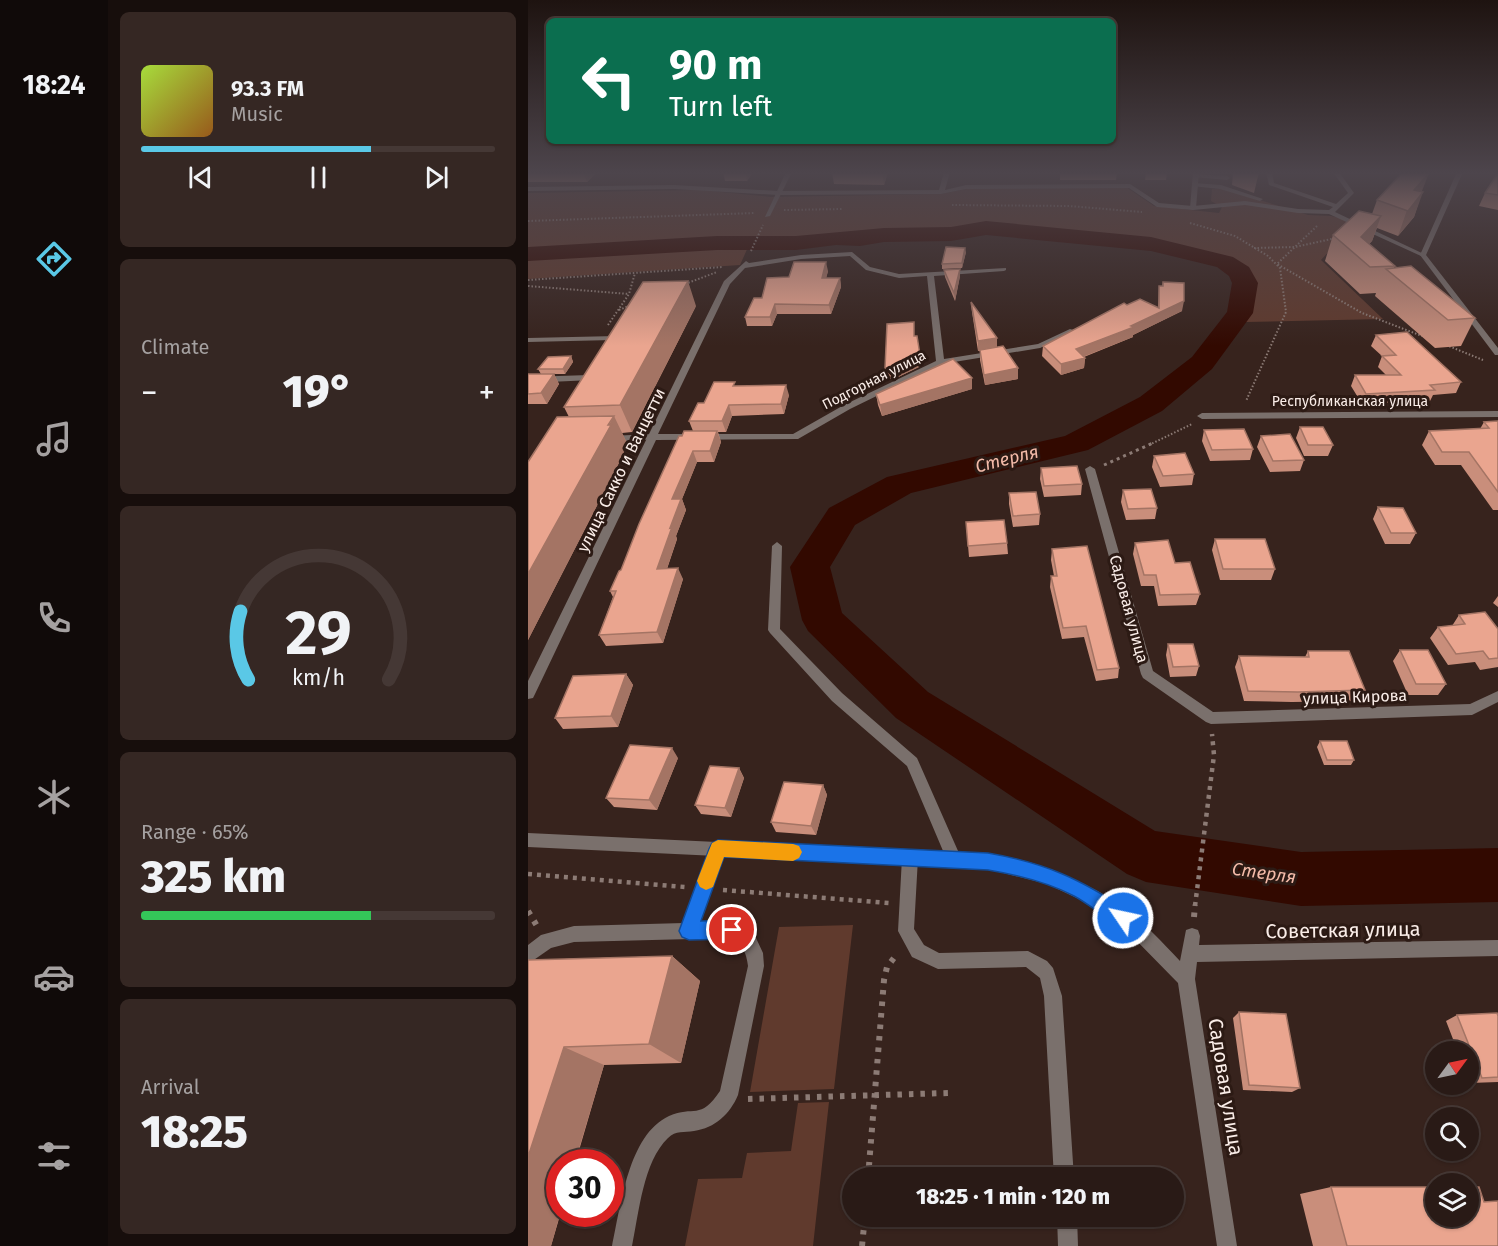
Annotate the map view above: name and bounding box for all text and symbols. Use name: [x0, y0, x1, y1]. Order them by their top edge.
text: 90 m: [669, 40, 763, 90]
icon: left: [570, 42, 648, 120]
text: 18:24: [22, 69, 86, 101]
text: 93.3 FM: [231, 75, 304, 102]
text: Turn left: [669, 91, 772, 123]
text: Music: [231, 102, 283, 126]
icon: previous: [184, 161, 217, 194]
icon: pause: [302, 161, 335, 194]
icon: next: [420, 161, 453, 194]
icon: directions: [33, 238, 75, 280]
text: Climate: [141, 335, 209, 359]
street label: Подгорная улица: [819, 347, 929, 413]
text: 19°: [283, 365, 353, 419]
text: −: [141, 373, 158, 413]
text: +: [479, 373, 495, 413]
street label: улица Сакко и Ванцетти: [573, 385, 669, 555]
street label: Республиканская улица: [1272, 393, 1428, 410]
icon: music: [33, 418, 75, 460]
water label: Стерля: [973, 441, 1041, 477]
street label: Садовая улица: [1105, 553, 1153, 665]
text: 29: [285, 596, 351, 671]
icon: phone: [33, 597, 75, 639]
text: km/h: [291, 665, 345, 691]
street label: улица Кирова: [1303, 686, 1407, 708]
icon: climate: [33, 776, 75, 818]
text: Range · 65%: [141, 820, 249, 844]
text: 325 km: [141, 850, 286, 904]
water label: Стерля: [1230, 858, 1298, 888]
position arrow: [1091, 886, 1155, 950]
pin: [706, 904, 757, 955]
icon: arrive: [715, 913, 748, 946]
street label: Советская улица: [1265, 917, 1421, 943]
icon: car: [33, 956, 75, 998]
street label: Садовая улица: [1203, 1017, 1249, 1157]
north arrow: [1425, 1041, 1479, 1095]
map controls: [1425, 1041, 1479, 1227]
text: Arrival: [141, 1075, 200, 1099]
text: 18:25: [141, 1105, 248, 1159]
button: search: [1425, 1107, 1479, 1161]
icon: filters: [33, 1135, 75, 1177]
speed limit sign: 30: [546, 1149, 624, 1227]
button: layers: [1425, 1173, 1479, 1227]
text: 18:25 · 1 min · 120 m: [916, 1183, 1110, 1210]

